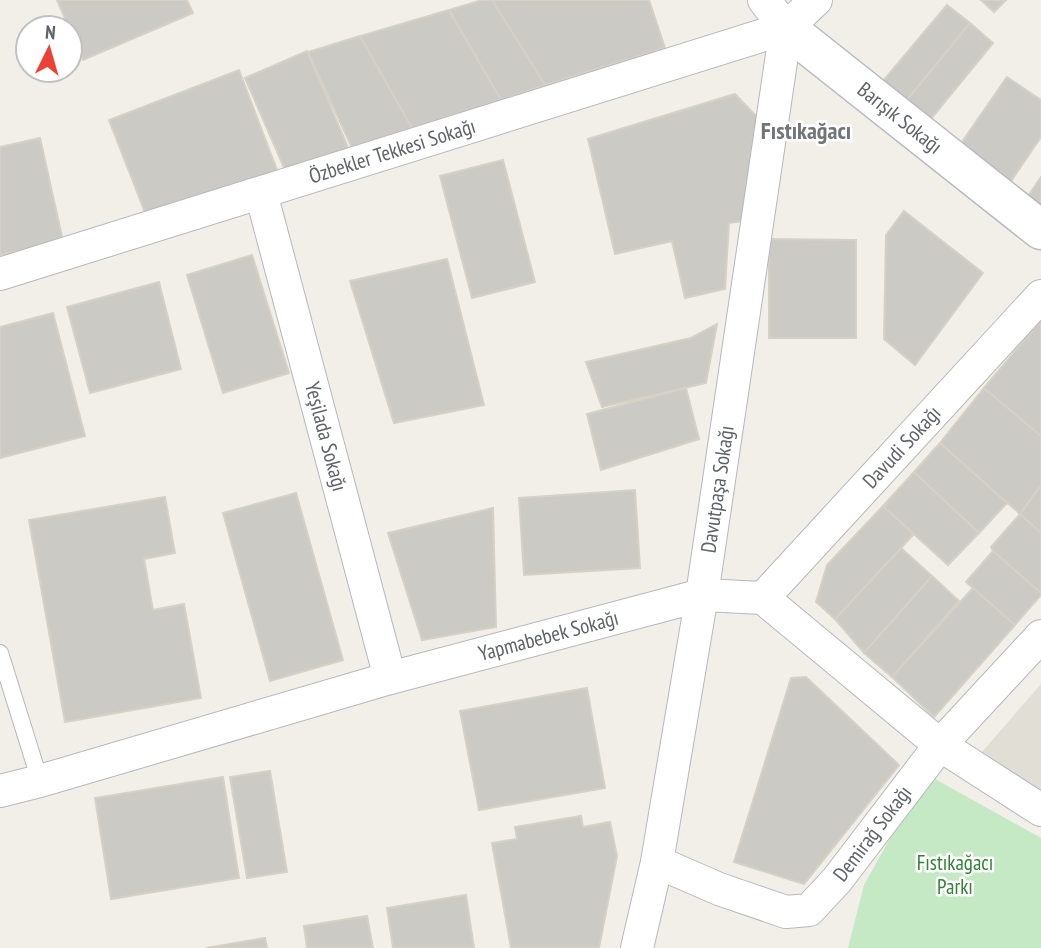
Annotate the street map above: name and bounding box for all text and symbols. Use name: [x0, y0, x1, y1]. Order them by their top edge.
north arrow: [14, 14, 84, 84]
text: N: [44, 20, 57, 44]
street label: Barışık Sokağı: [852, 76, 948, 159]
street label: Özbekler Tekkesi Sokağı: [305, 112, 479, 189]
district label: Fıstıkağacı: [761, 115, 851, 146]
street label: Yeşilada Sokağı: [299, 379, 354, 494]
street label: Davudi Sokağı: [857, 400, 946, 494]
street label: Davutpaşa Sokağı: [694, 424, 740, 555]
street label: Yapmabebek Sokağı: [475, 604, 621, 667]
street label: Demirağ Sokağı: [827, 780, 917, 887]
park label: Fıstıkağacı Parkı: [917, 849, 993, 900]

